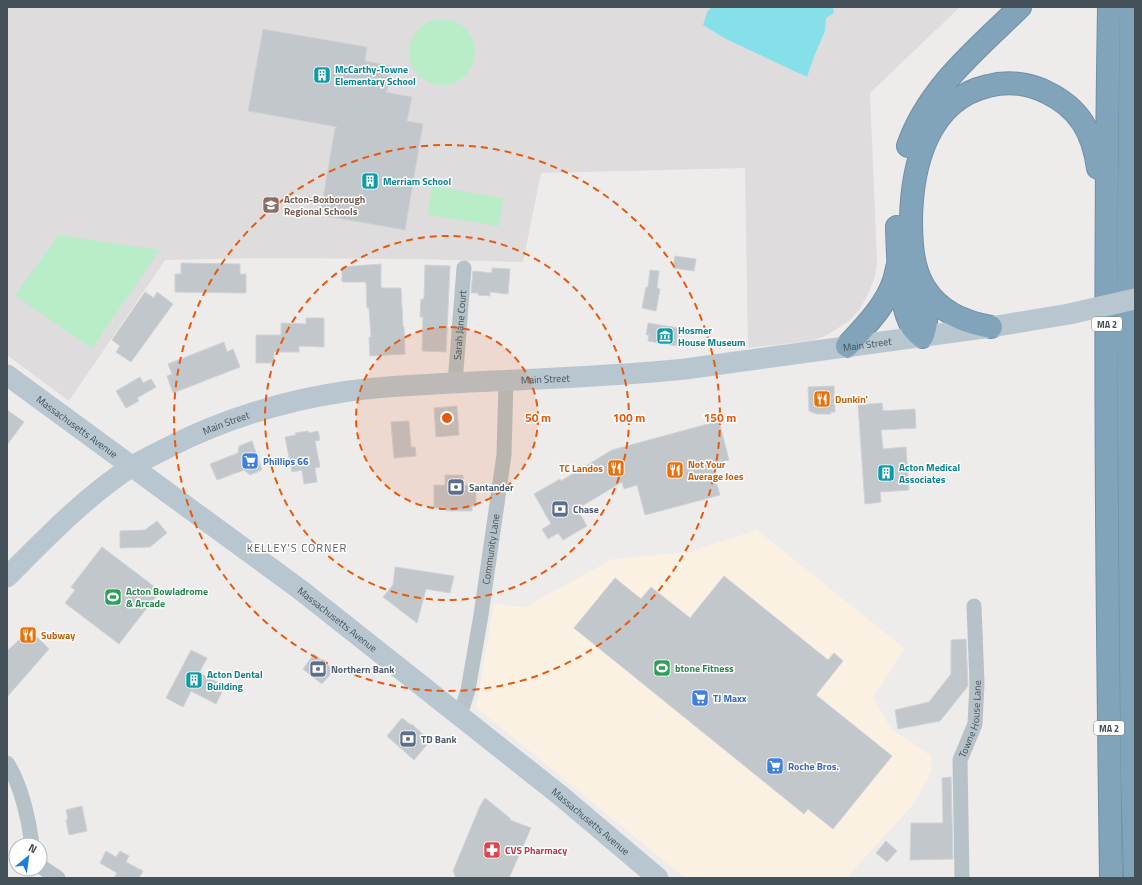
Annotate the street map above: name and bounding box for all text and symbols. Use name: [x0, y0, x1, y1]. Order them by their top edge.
place label: McCarthy-Towne Elementary School: [335, 62, 416, 89]
building icon: McCarthy-Towne Elementary School: [312, 65, 332, 85]
building icon: Merriam School: [360, 171, 380, 191]
place label: Merriam School: [383, 174, 451, 189]
place label: Acton-Boxborough Regional Schools: [284, 192, 365, 219]
school or university icon: Acton-Boxborough Regional Schools: [261, 195, 281, 215]
street label: Sarah Jane Court: [449, 289, 470, 361]
road number: MA 2: [1092, 317, 1122, 331]
place label: Hosmer House Museum: [678, 323, 745, 350]
museum icon: Hosmer House Museum: [655, 326, 675, 346]
street label: Main Street: [842, 333, 893, 355]
street label: Main Street: [520, 370, 571, 387]
restaurant icon: Dunkin': [812, 389, 832, 409]
street label: Massachusetts Avenue: [33, 391, 121, 461]
place label: Dunkin': [835, 392, 868, 407]
street label: Main Street: [200, 407, 252, 438]
text: 50 m: [525, 408, 551, 427]
text: 100 m: [613, 408, 645, 427]
text: 150 m: [704, 408, 736, 427]
centre of rings: [440, 411, 454, 425]
supermarket icon: Phillips 66: [240, 451, 260, 471]
place label: Phillips 66: [263, 454, 309, 469]
place label: Not Your Average Joes: [688, 457, 744, 484]
restaurant icon: TC Landos: [606, 458, 626, 478]
restaurant icon: Not Your Average Joes: [665, 460, 685, 480]
place label: Acton Medical Associates: [899, 460, 960, 487]
place label: TC Landos: [559, 461, 603, 476]
building icon: Acton Medical Associates: [876, 463, 896, 483]
bank icon: Santander: [446, 477, 466, 497]
place label: Santander: [469, 480, 514, 495]
bank icon: Chase: [550, 499, 570, 519]
place label: Chase: [573, 502, 599, 517]
street label: Community Lane: [478, 513, 503, 585]
district label: KELLEY'S CORNER: [247, 540, 347, 556]
street label: Massachusetts Avenue: [295, 583, 381, 655]
place label: Acton Bowladrome & Arcade: [126, 584, 208, 611]
sports icon: Acton Bowladrome & Arcade: [103, 587, 123, 607]
restaurant icon: Subway: [18, 625, 38, 645]
place label: Subway: [41, 628, 75, 643]
sports icon: btone Fitness: [652, 658, 672, 678]
bank icon: Northern Bank: [308, 659, 328, 679]
place label: btone Fitness: [675, 661, 734, 676]
place label: Northern Bank: [331, 662, 395, 677]
place label: Acton Dental Building: [207, 667, 263, 694]
building icon: Acton Dental Building: [184, 670, 204, 690]
street label: Towne House Lane: [954, 680, 985, 760]
supermarket icon: TJ Maxx: [690, 688, 710, 708]
place label: TJ Maxx: [713, 691, 747, 706]
road number: MA 2: [1094, 721, 1124, 735]
bank icon: TD Bank: [398, 729, 418, 749]
place label: TD Bank: [421, 732, 458, 747]
supermarket icon: Roche Bros.: [765, 756, 785, 776]
place label: Roche Bros.: [788, 759, 839, 774]
street label: Massachusetts Avenue: [549, 784, 633, 858]
north arrow: [8, 837, 48, 877]
text: N: [26, 839, 40, 857]
pharmacy icon: CVS Pharmacy: [482, 840, 502, 860]
place label: CVS Pharmacy: [505, 843, 567, 858]

